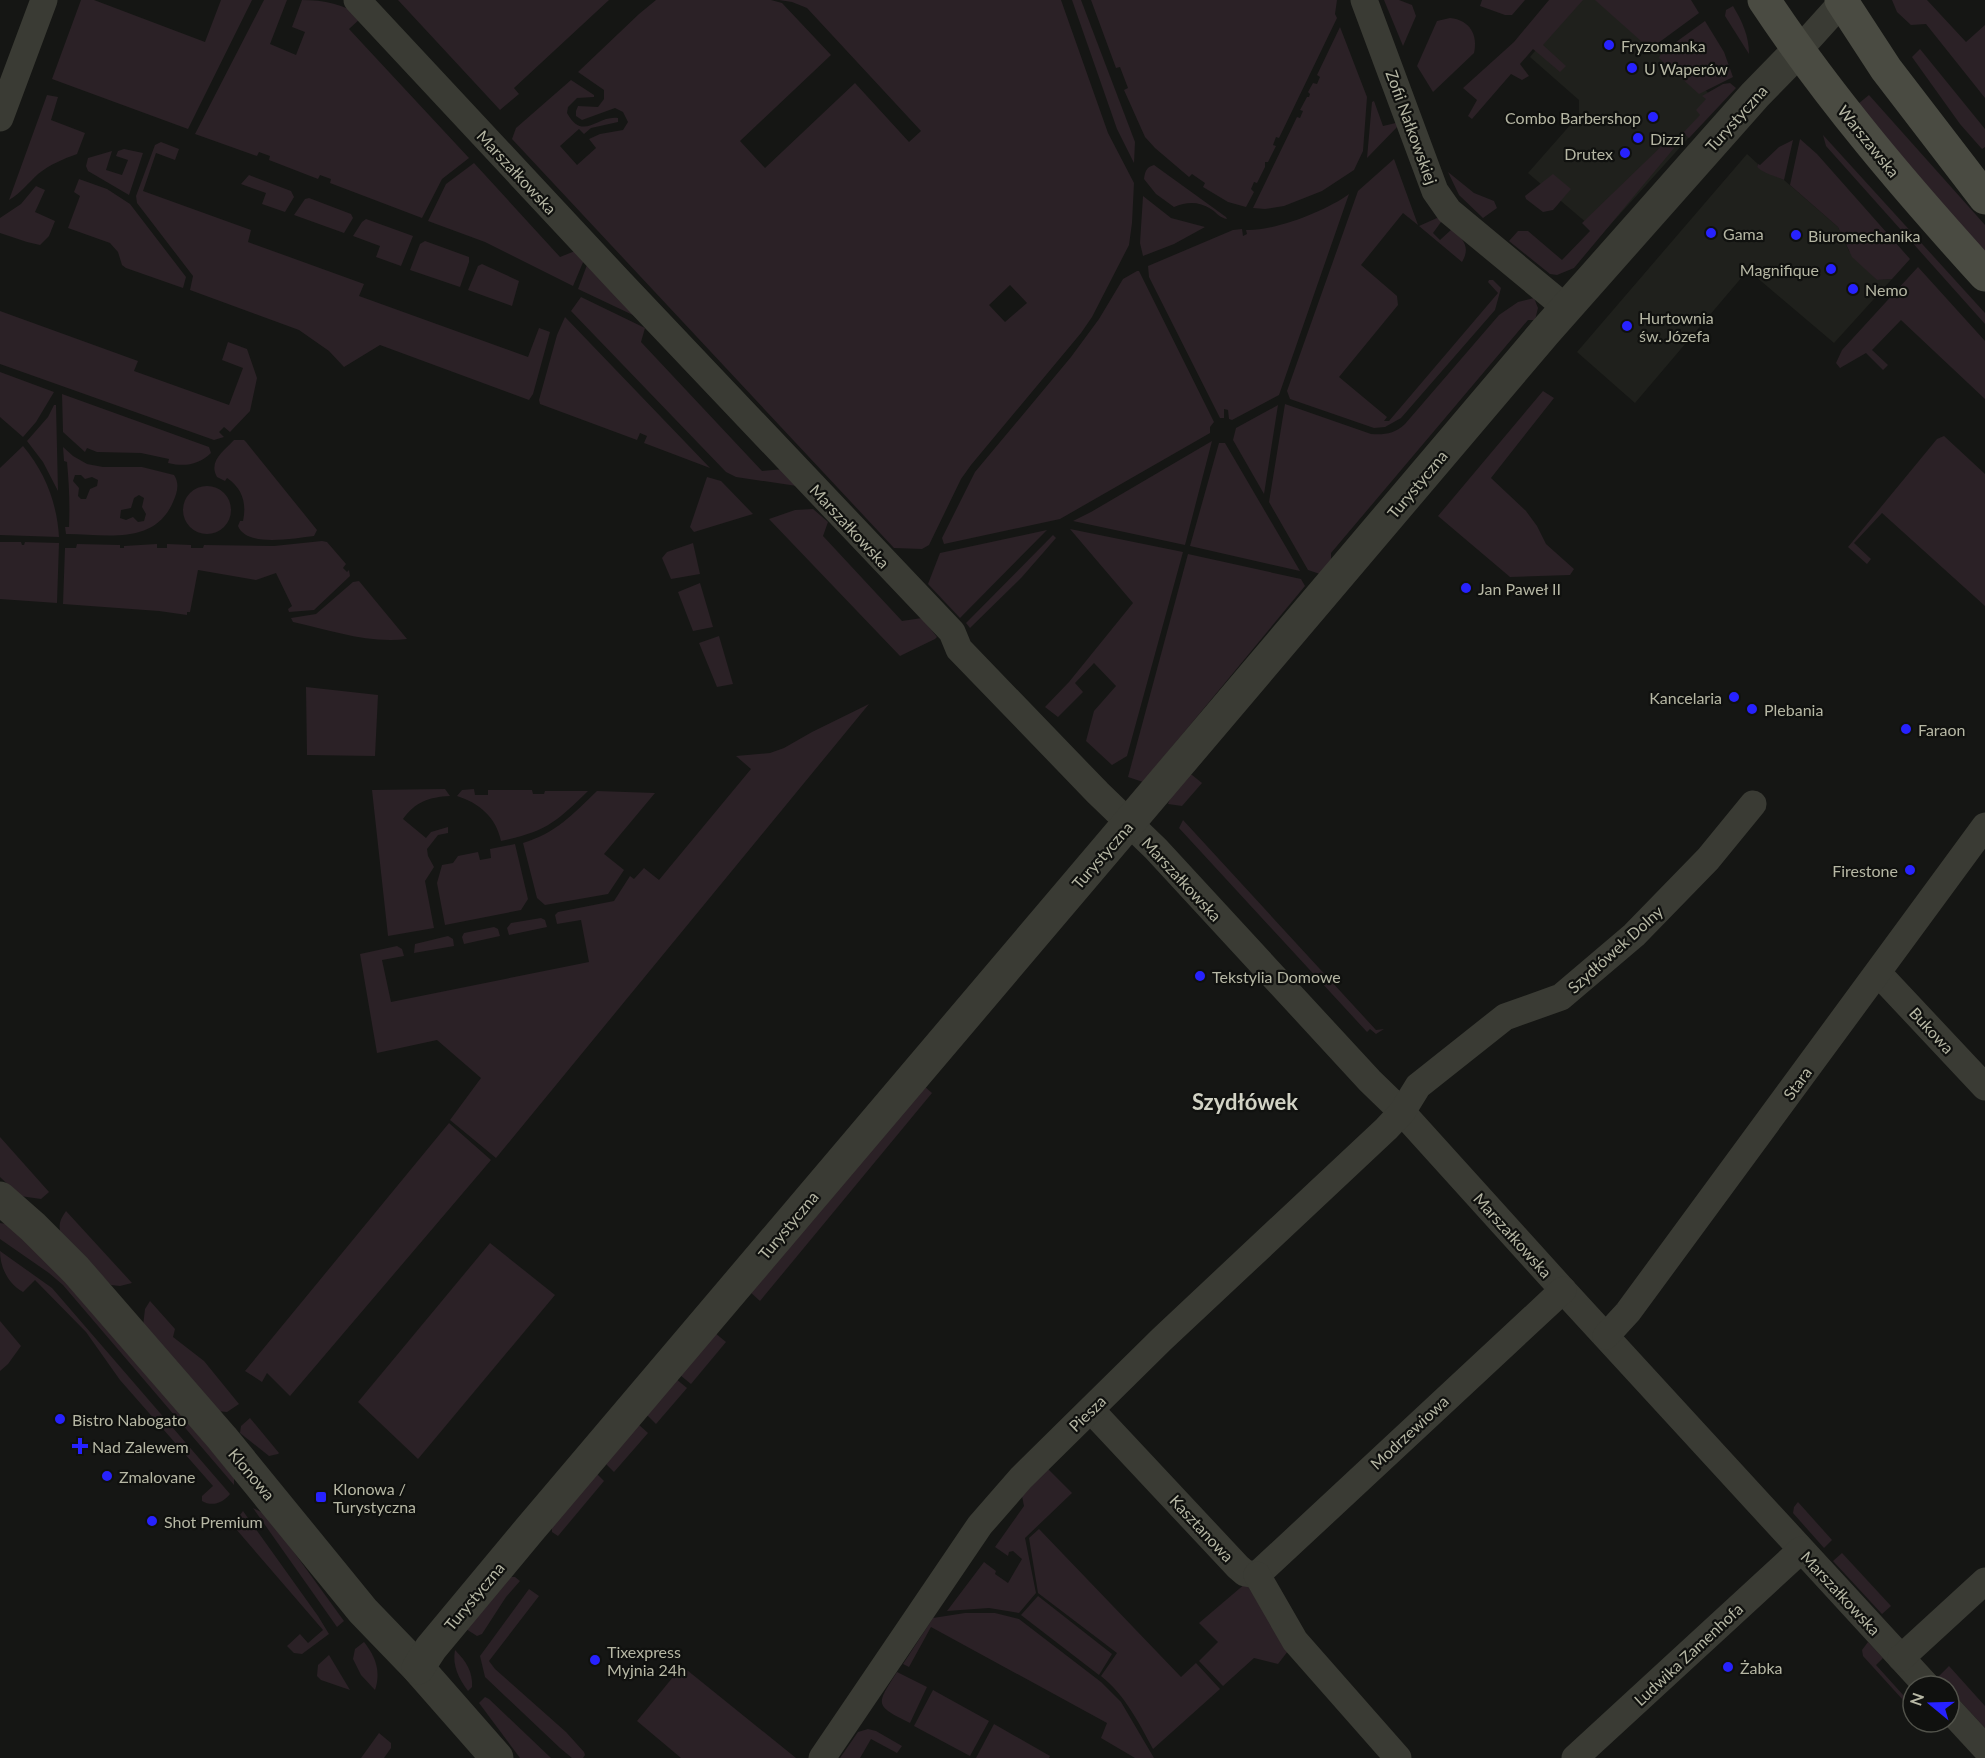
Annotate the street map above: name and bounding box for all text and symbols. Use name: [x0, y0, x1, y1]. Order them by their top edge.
place label: Fryzomanka: [1621, 36, 1706, 55]
marker: Fryzomanka: [1602, 38, 1616, 52]
place label: U Waperów: [1644, 59, 1728, 78]
marker: U Waperów: [1625, 61, 1639, 75]
street label: Zofii Nałkowskiej: [1382, 67, 1442, 187]
street label: Turystyczna: [1701, 81, 1771, 155]
street label: Warszawska: [1834, 101, 1904, 181]
place label: Combo Barbershop: [1505, 108, 1641, 127]
marker: Combo Barbershop: [1646, 110, 1660, 124]
street label: Marszałkowska: [473, 126, 561, 218]
place label: Dizzi: [1650, 129, 1684, 148]
marker: Dizzi: [1631, 131, 1645, 145]
place label: Drutex: [1564, 144, 1613, 163]
marker: Drutex: [1618, 146, 1632, 160]
place label: Gama: [1723, 224, 1764, 243]
marker: Gama: [1704, 226, 1718, 240]
place label: Biuromechanika: [1808, 226, 1920, 245]
marker: Biuromechanika: [1789, 228, 1803, 242]
place label: Magnifique: [1740, 260, 1819, 279]
marker: Magnifique: [1824, 262, 1838, 276]
place label: Nemo: [1865, 280, 1908, 299]
marker: Nemo: [1846, 282, 1860, 296]
place label: Hurtownia św. Józefa: [1639, 308, 1714, 345]
marker: Hurtownia św. Józefa: [1620, 319, 1634, 333]
street label: Turystyczna: [1383, 446, 1451, 522]
street label: Marszałkowska: [806, 480, 894, 572]
place label: Jan Paweł II: [1478, 579, 1561, 598]
marker: Jan Paweł II: [1459, 581, 1473, 595]
place label: Kancelaria: [1649, 688, 1722, 707]
marker: Kancelaria: [1727, 690, 1741, 704]
place label: Plebania: [1764, 700, 1823, 719]
marker: Plebania: [1745, 702, 1759, 716]
place label: Faraon: [1918, 720, 1966, 739]
marker: Faraon: [1899, 722, 1913, 736]
street label: Turystyczna: [1068, 817, 1136, 893]
street label: Marszałkowska: [1138, 833, 1226, 925]
place label: Firestone: [1832, 861, 1898, 880]
marker: Firestone: [1903, 863, 1917, 877]
street label: Szydłówek Dolny: [1563, 901, 1667, 997]
place label: Tekstylia Domowe: [1212, 967, 1341, 986]
marker: Tekstylia Domowe: [1193, 969, 1207, 983]
street label: Bukowa: [1906, 1003, 1958, 1057]
street label: Stara: [1779, 1063, 1815, 1103]
district label: Szydłówek: [1192, 1088, 1298, 1115]
street label: Turystyczna: [754, 1187, 822, 1263]
street label: Marszałkowska: [1470, 1189, 1556, 1281]
street label: Piesza: [1065, 1391, 1109, 1435]
street label: Modrzewiowa: [1366, 1391, 1452, 1473]
place label: Bistro Nabogato: [72, 1410, 186, 1429]
marker: Bistro Nabogato: [53, 1412, 67, 1426]
place label: Nad Zalewem: [92, 1437, 189, 1456]
marker: Nad Zalewem: [73, 1439, 87, 1453]
street label: Klonowa: [225, 1444, 279, 1504]
place label: Zmalovane: [119, 1467, 196, 1486]
marker: Zmalovane: [100, 1469, 114, 1483]
place label: Klonowa / Turystyczna: [333, 1479, 416, 1516]
marker: Klonowa / Turystyczna: [314, 1490, 328, 1504]
street label: Kasztanowa: [1166, 1491, 1238, 1565]
place label: Shot Premium: [164, 1512, 263, 1531]
marker: Shot Premium: [145, 1514, 159, 1528]
street label: Marszałkowska: [1797, 1547, 1885, 1639]
street label: Turystyczna: [440, 1558, 508, 1634]
street label: Ludwika Zamenhofa: [1630, 1599, 1746, 1709]
place label: Tixexpress Myjnia 24h: [607, 1642, 686, 1679]
marker: Tixexpress Myjnia 24h: [588, 1653, 602, 1667]
place label: Żabka: [1740, 1658, 1783, 1677]
marker: Żabka: [1721, 1660, 1735, 1674]
north arrow: [1901, 1674, 1961, 1734]
text: N: [1905, 1690, 1927, 1708]

